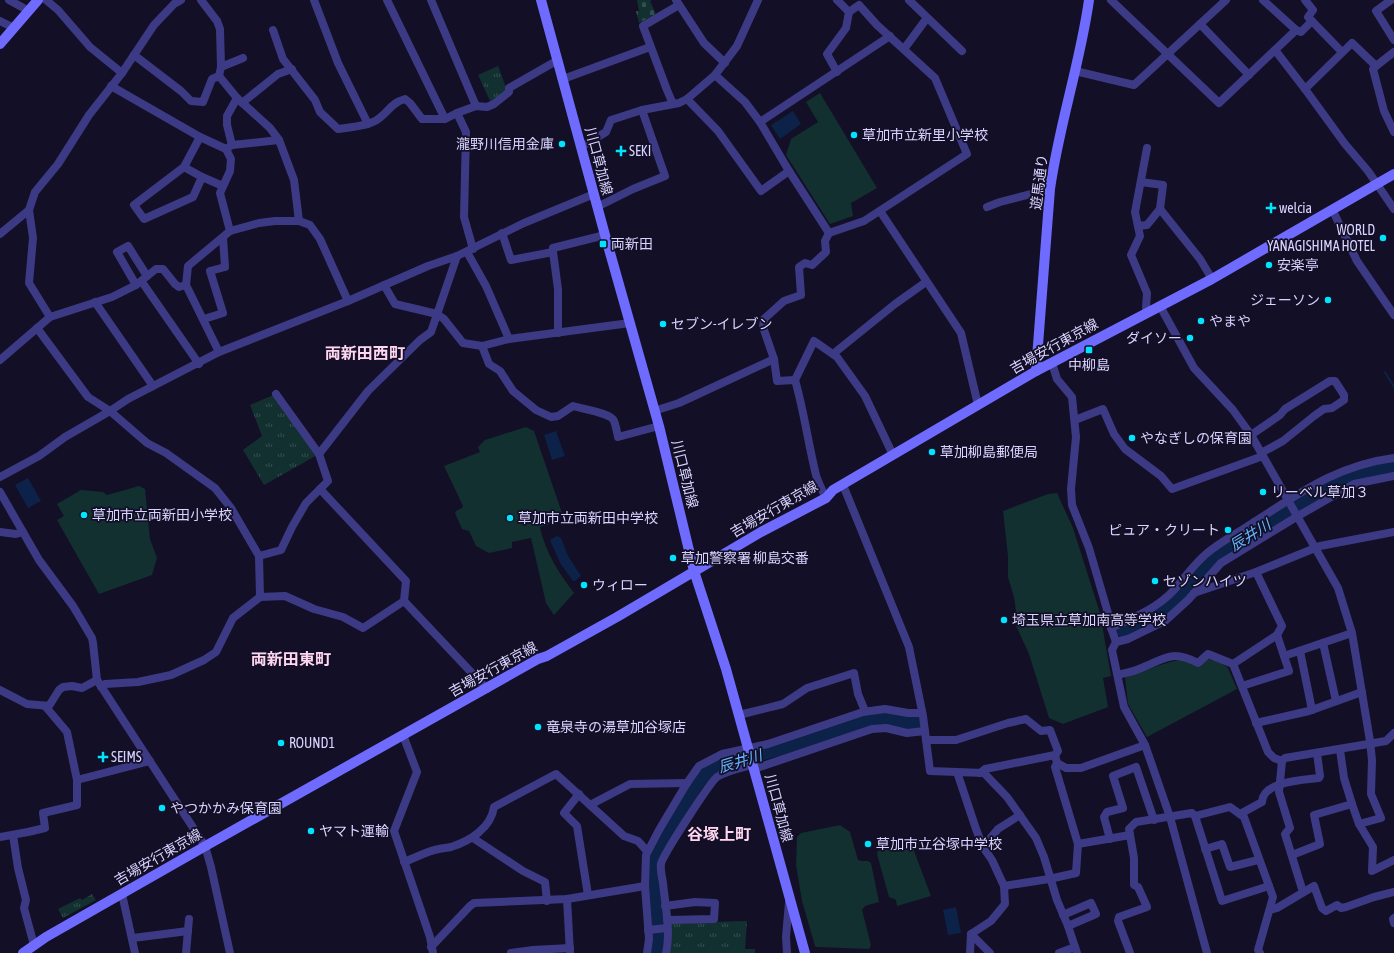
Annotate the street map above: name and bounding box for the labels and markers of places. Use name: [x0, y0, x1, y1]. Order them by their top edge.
place label: 草加市立新里小学校: [862, 127, 988, 143]
marker: 草加市立新里小学校: [849, 130, 859, 140]
place label: 瀧野川信用金庫: [456, 136, 554, 152]
marker: 瀧野川信用金庫: [557, 139, 567, 149]
place label: SEKI: [629, 143, 651, 159]
marker: SEKI: [616, 146, 626, 156]
place label: welcia: [1279, 200, 1312, 216]
marker: welcia: [1266, 203, 1276, 213]
place label: WORLD YANAGISHIMA HOTEL: [1267, 222, 1376, 254]
marker: WORLD YANAGISHIMA HOTEL: [1378, 233, 1388, 243]
place label: 両新田: [611, 236, 653, 252]
marker: 両新田: [598, 239, 608, 249]
place label: 安楽亭: [1277, 257, 1319, 273]
marker: 安楽亭: [1264, 260, 1274, 270]
place label: ジェーソン: [1250, 292, 1320, 308]
marker: ジェーソン: [1323, 295, 1333, 305]
place label: やまや: [1209, 313, 1251, 329]
place label: セブン-イレブン: [671, 316, 773, 332]
marker: やまや: [1196, 316, 1206, 326]
marker: セブン-イレブン: [658, 319, 668, 329]
place label: ダイソー: [1126, 330, 1182, 346]
marker: ダイソー: [1185, 333, 1195, 343]
marker: 中柳島: [1084, 345, 1094, 355]
place label: 中柳島: [1068, 357, 1110, 373]
place label: やなぎしの保育園: [1140, 430, 1252, 446]
marker: やなぎしの保育園: [1127, 433, 1137, 443]
place label: 草加柳島郵便局: [940, 444, 1038, 460]
marker: 草加柳島郵便局: [927, 447, 937, 457]
place label: リーベル草加３: [1271, 484, 1369, 500]
marker: リーベル草加３: [1258, 487, 1268, 497]
place label: 草加市立両新田小学校: [92, 507, 232, 523]
marker: 草加市立両新田小学校: [79, 510, 89, 520]
place label: 草加市立両新田中学校: [518, 510, 658, 526]
marker: 草加市立両新田中学校: [505, 513, 515, 523]
place label: ピュア・クリート: [1108, 522, 1220, 538]
marker: ピュア・クリート: [1223, 525, 1233, 535]
place label: 草加警察署 柳島交番: [681, 550, 809, 566]
marker: 草加警察署 柳島交番: [668, 553, 678, 563]
place label: セゾンハイツ: [1163, 573, 1247, 589]
marker: セゾンハイツ: [1150, 576, 1160, 586]
place label: ウィロー: [592, 577, 648, 593]
marker: ウィロー: [579, 580, 589, 590]
place label: 埼玉県立草加南高等学校: [1012, 612, 1166, 628]
marker: 埼玉県立草加南高等学校: [999, 615, 1009, 625]
place label: 竜泉寺の湯草加谷塚店: [546, 719, 686, 735]
marker: 竜泉寺の湯草加谷塚店: [533, 722, 543, 732]
place label: ROUND1: [289, 735, 335, 751]
marker: ROUND1: [276, 738, 286, 748]
place label: SEIMS: [111, 749, 142, 765]
marker: SEIMS: [98, 752, 108, 762]
place label: やつかかみ保育園: [170, 800, 282, 816]
marker: やつかかみ保育園: [157, 803, 167, 813]
place label: ヤマト運輸: [319, 823, 389, 839]
marker: ヤマト運輸: [306, 826, 316, 836]
place label: 草加市立谷塚中学校: [876, 836, 1002, 852]
marker: 草加市立谷塚中学校: [863, 839, 873, 849]

